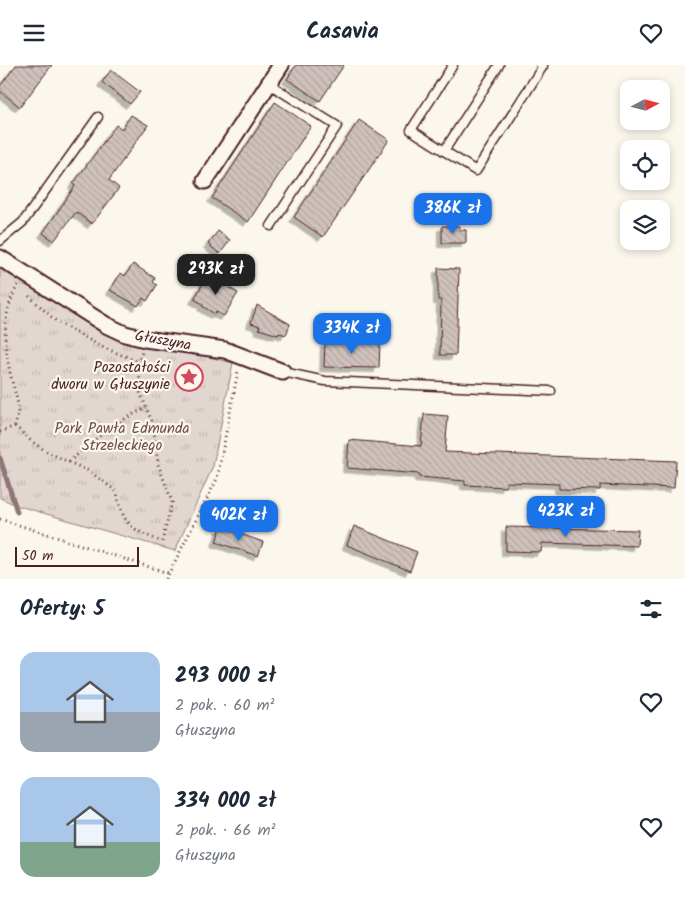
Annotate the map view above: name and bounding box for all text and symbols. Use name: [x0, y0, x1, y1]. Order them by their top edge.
text: Casavia: [306, 15, 379, 50]
icon: menu: [20, 19, 48, 47]
icon: heart: [637, 19, 665, 47]
north arrow: [620, 80, 670, 130]
map controls: [620, 80, 670, 250]
button: locate: [620, 140, 670, 190]
pin: 386K zł: [407, 193, 499, 235]
text: 386K zł: [425, 196, 481, 221]
button: layers: [620, 200, 670, 250]
pin: 293K zł: [170, 253, 262, 296]
text: 293K zł: [188, 257, 244, 282]
pin: 334K zł: [306, 313, 398, 355]
text: 334K zł: [324, 316, 380, 341]
street label: Głuszyna: [133, 324, 193, 358]
place label: Pozostałości dworu w Głuszynie: [51, 356, 171, 397]
place icon: Pozostałości dworu w Głuszynie: [174, 362, 204, 392]
park label: Park Pawła Edmunda Strzeleckiego: [55, 417, 189, 458]
pin: 423K zł: [520, 495, 612, 538]
pin: 402K zł: [193, 499, 285, 542]
text: 423K zł: [538, 499, 594, 524]
text: 402K zł: [211, 503, 267, 528]
scale bar: [15, 544, 139, 567]
text: 50 m: [22, 545, 53, 567]
text: Oferty: 5: [20, 593, 104, 626]
icon: filters: [637, 595, 665, 623]
text: 293 000 zł: [175, 660, 276, 693]
icon: home: [60, 672, 120, 732]
icon: heart: [637, 688, 665, 716]
text: 2 pok. · 60 m²: [175, 693, 275, 718]
text: Głuszyna: [175, 718, 236, 743]
text: 334 000 zł: [175, 785, 276, 818]
icon: home: [60, 797, 120, 857]
icon: heart: [637, 813, 665, 841]
text: 2 pok. · 66 m²: [175, 818, 275, 843]
text: Głuszyna: [175, 843, 236, 868]

